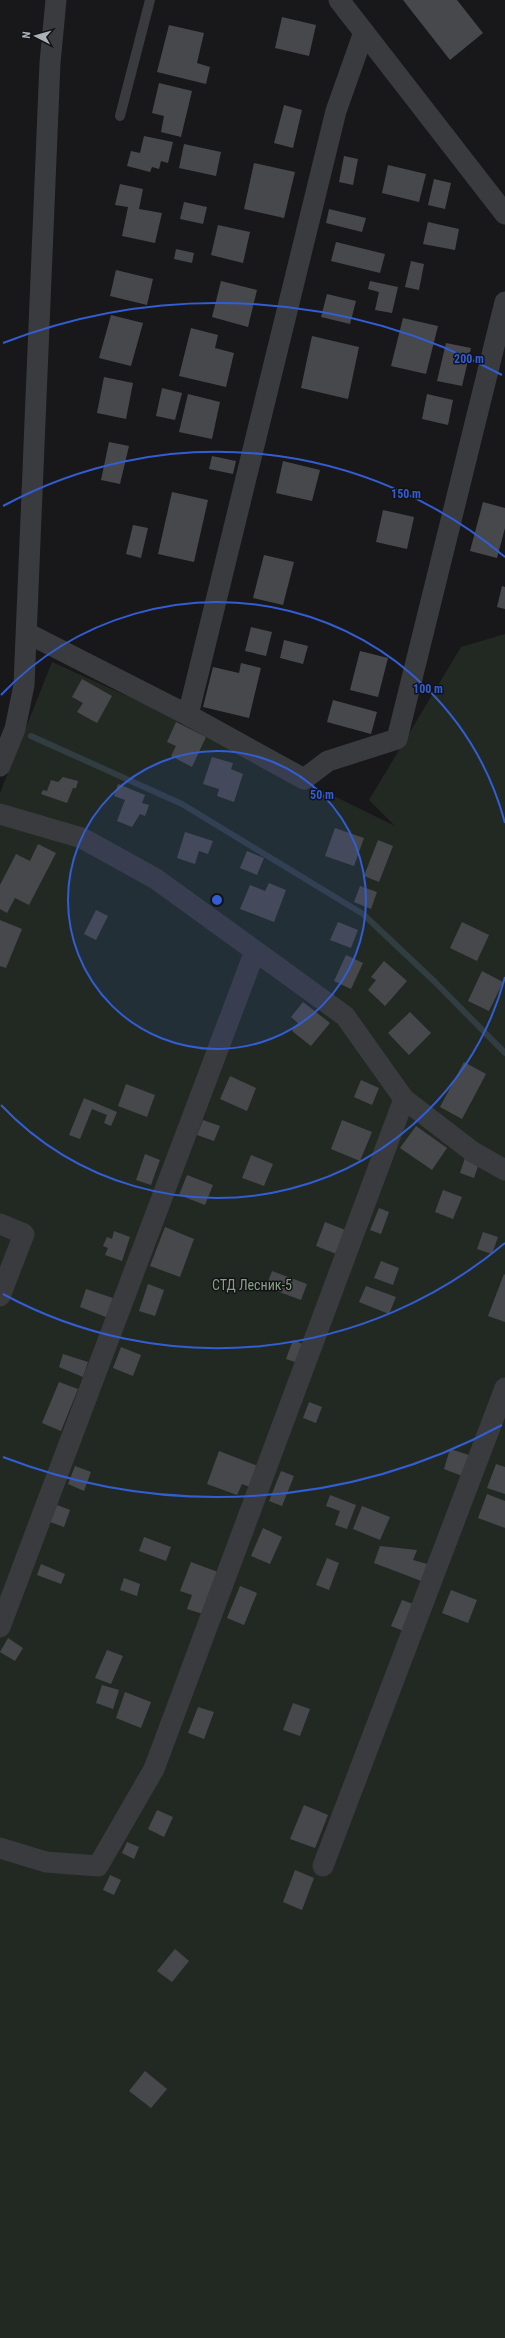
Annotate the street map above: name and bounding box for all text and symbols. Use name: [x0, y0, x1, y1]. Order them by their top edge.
north arrow: [16, 16, 56, 56]
text: N: [20, 31, 33, 39]
text: 200 m: [454, 352, 484, 366]
text: 150 m: [391, 487, 421, 501]
text: 100 m: [413, 682, 443, 696]
text: 50 m: [310, 788, 334, 802]
centre of rings: [210, 893, 224, 907]
park label: СТД Лесник-5: [212, 1277, 292, 1293]

